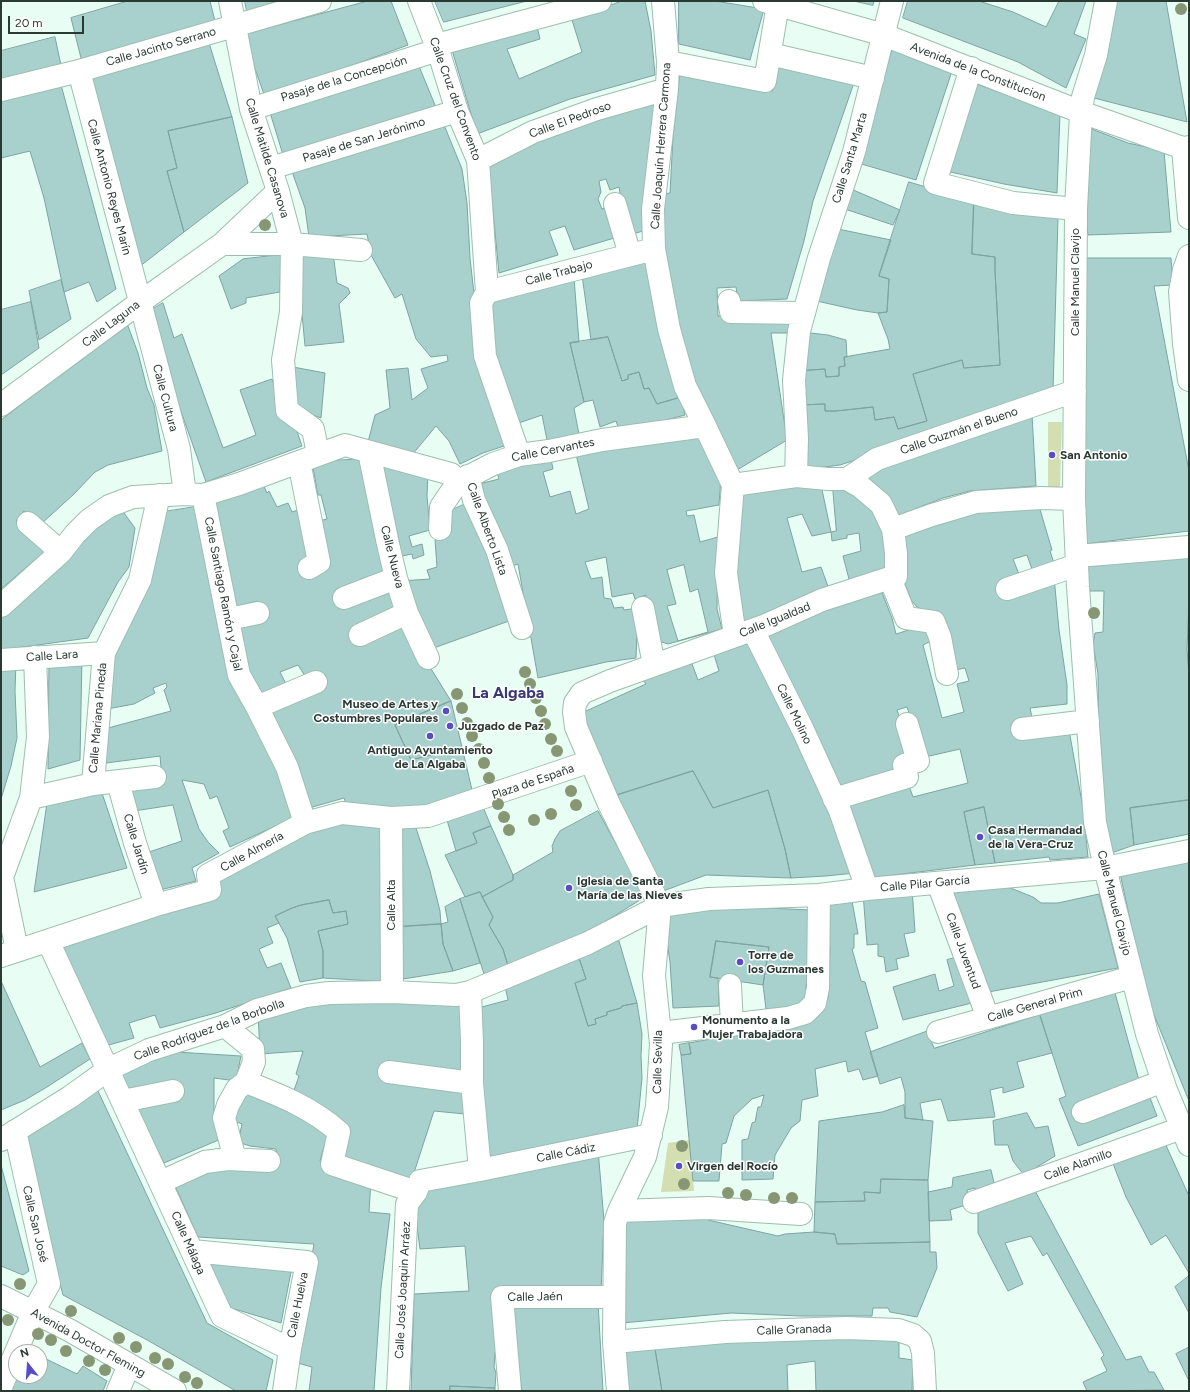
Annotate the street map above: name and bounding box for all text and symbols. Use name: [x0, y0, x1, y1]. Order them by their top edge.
scale bar: [10, 8, 86, 34]
text: 20 m: [15, 16, 43, 30]
street label: Calle Jacinto Serrano: [104, 24, 218, 70]
street label: Calle Cruz del Convento: [426, 35, 484, 163]
street label: Avenida de la Constitucion: [908, 39, 1048, 105]
street label: Pasaje de la Concepción: [279, 53, 409, 105]
street label: Calle Joaquín Herrera Carmona: [648, 62, 674, 230]
street label: Calle Matilde Casanova: [242, 96, 292, 220]
street label: Calle El Pedroso: [527, 98, 613, 142]
street label: Calle Santa Marta: [829, 111, 871, 205]
street label: Pasaje de San Jerónimo: [301, 114, 427, 166]
street label: Calle Antonio Reyes Marín: [84, 117, 134, 257]
street label: Calle Manuel Clavijo: [1068, 228, 1082, 336]
street label: Calle Trabajo: [524, 257, 594, 289]
street label: Calle Laguna: [79, 298, 143, 350]
street label: Calle Cultura: [149, 363, 181, 433]
street label: Calle Guzmán el Bueno: [898, 404, 1020, 458]
street label: Calle Cervantes: [510, 435, 596, 465]
place label: San Antonio: [1060, 448, 1127, 462]
marker: San Antonio: [1047, 450, 1057, 460]
street label: Calle Alberto Lista: [464, 481, 510, 577]
street label: Calle Santiago Ramón y Cajal: [201, 516, 245, 672]
street label: Calle Nueva: [377, 524, 407, 590]
street label: Calle Igualdad: [737, 599, 813, 641]
street label: Calle Lara: [26, 647, 78, 665]
street label: Calle Mariana Pineda: [86, 662, 110, 774]
street label: Calle Molino: [773, 681, 815, 747]
district label: La Algaba: [472, 683, 544, 703]
place label: Museo de Artes y Costumbres Populares: [314, 697, 438, 725]
marker: Museo de Artes y Costumbres Populares: [441, 706, 451, 716]
place label: Juzgado de Paz: [458, 719, 544, 733]
marker: Juzgado de Paz: [445, 721, 455, 731]
marker: Antiguo Ayuntamiento de La Algaba: [425, 731, 435, 741]
place label: Antiguo Ayuntamiento de La Algaba: [367, 743, 493, 771]
street label: Plaza de España: [490, 761, 576, 803]
street label: Calle Jardín: [120, 812, 152, 876]
place label: Casa Hermandad de la Vera-Cruz: [988, 823, 1082, 851]
street label: Calle Almería: [218, 829, 286, 875]
marker: Casa Hermandad de la Vera-Cruz: [975, 832, 985, 842]
street label: Calle Manuel Clavijo: [1094, 849, 1134, 957]
street label: Calle Pilar García: [880, 873, 970, 895]
place label: Iglesia de Santa María de las Nieves: [577, 874, 683, 902]
street label: Calle Alta: [384, 880, 398, 930]
marker: Iglesia de Santa María de las Nieves: [564, 883, 574, 893]
street label: Calle Juventud: [943, 911, 983, 991]
place label: Torre de los Guzmanes: [748, 948, 824, 976]
marker: Torre de los Guzmanes: [735, 957, 745, 967]
street label: Calle General Prim: [986, 985, 1084, 1025]
street label: Calle Rodríguez de la Borbolla: [132, 996, 286, 1064]
place label: Monumento a la Mujer Trabajadora: [702, 1013, 803, 1041]
marker: Monumento a la Mujer Trabajadora: [689, 1022, 699, 1032]
street label: Calle Sevilla: [650, 1030, 666, 1094]
street label: Calle Cádiz: [535, 1140, 597, 1166]
street label: Calle Alamillo: [1042, 1146, 1114, 1184]
place label: Virgen del Rocío: [687, 1159, 778, 1173]
marker: Virgen del Rocío: [674, 1161, 684, 1171]
street label: Calle San José: [19, 1184, 51, 1264]
street label: Calle Málaga: [168, 1209, 208, 1277]
street label: Calle José Joaquin Arráez: [392, 1221, 414, 1359]
street label: Calle Huelva: [285, 1271, 311, 1339]
street label: Calle Jaén: [507, 1289, 563, 1305]
street label: Avenida Doctor Fleming: [28, 1305, 148, 1381]
street label: Calle Granada: [756, 1321, 832, 1339]
north arrow: [8, 1344, 48, 1384]
text: N: [19, 1346, 31, 1360]

